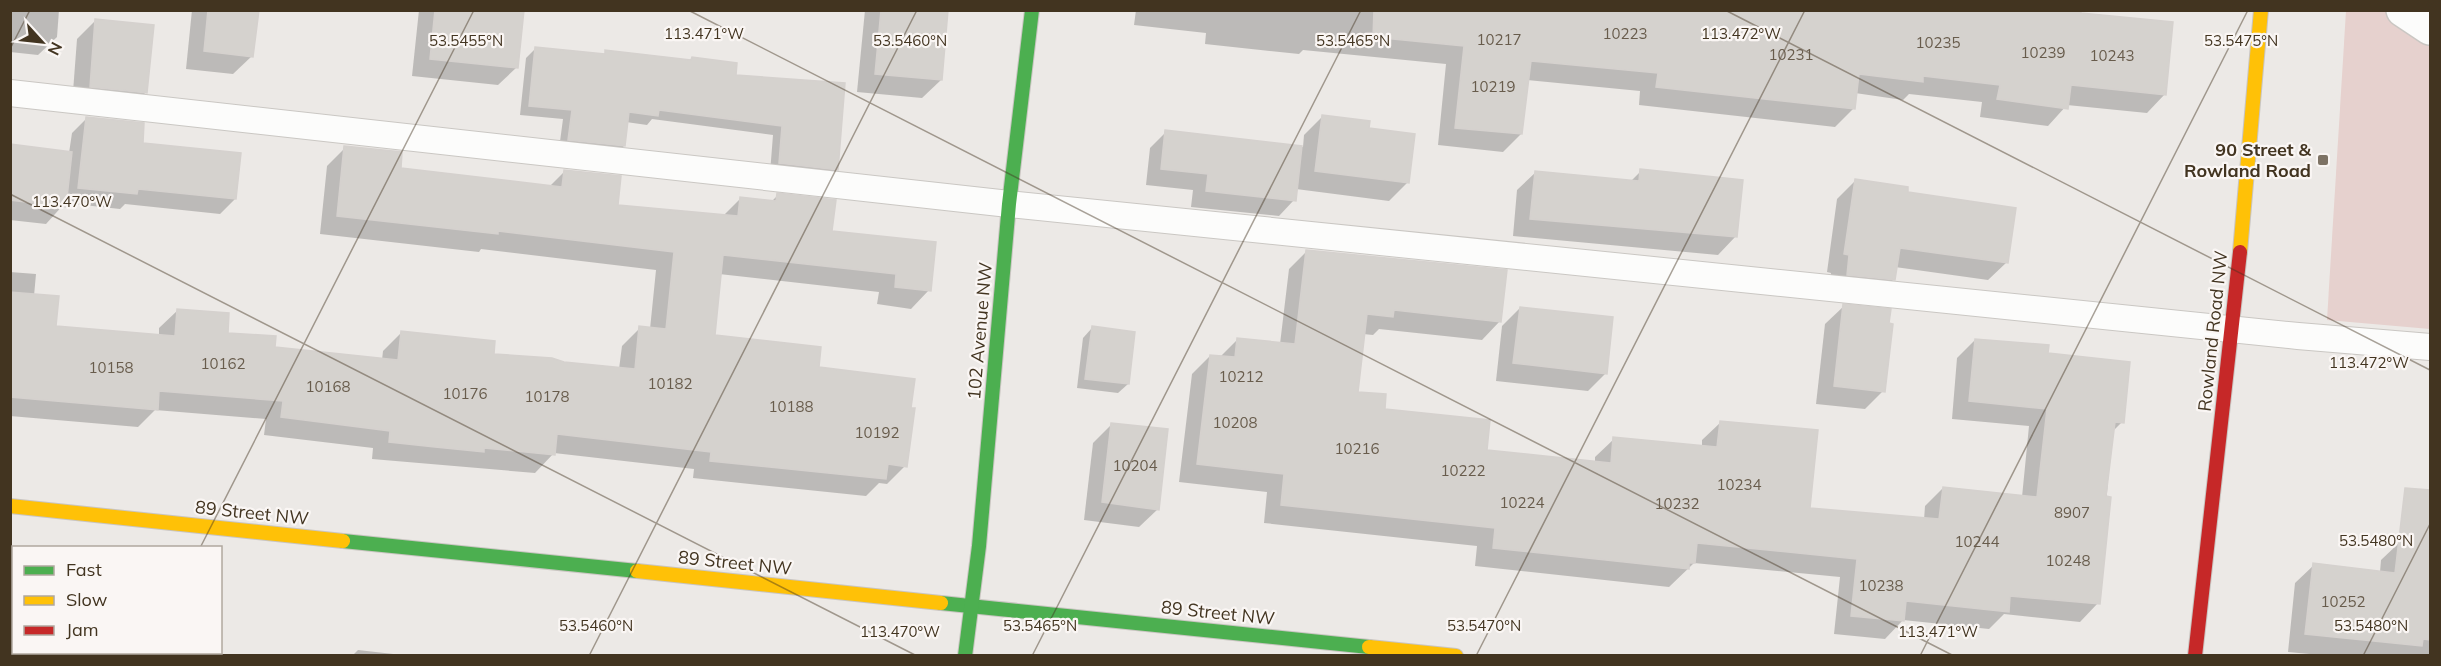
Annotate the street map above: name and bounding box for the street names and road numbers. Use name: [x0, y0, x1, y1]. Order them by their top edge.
street label: Rowland Road NW: [2193, 249, 2232, 412]
street label: 102 Avenue NW: [962, 261, 997, 401]
street label: 89 Street NW: [194, 495, 310, 530]
street label: 89 Street NW: [677, 545, 793, 580]
street label: 89 Street NW: [1160, 595, 1276, 630]

